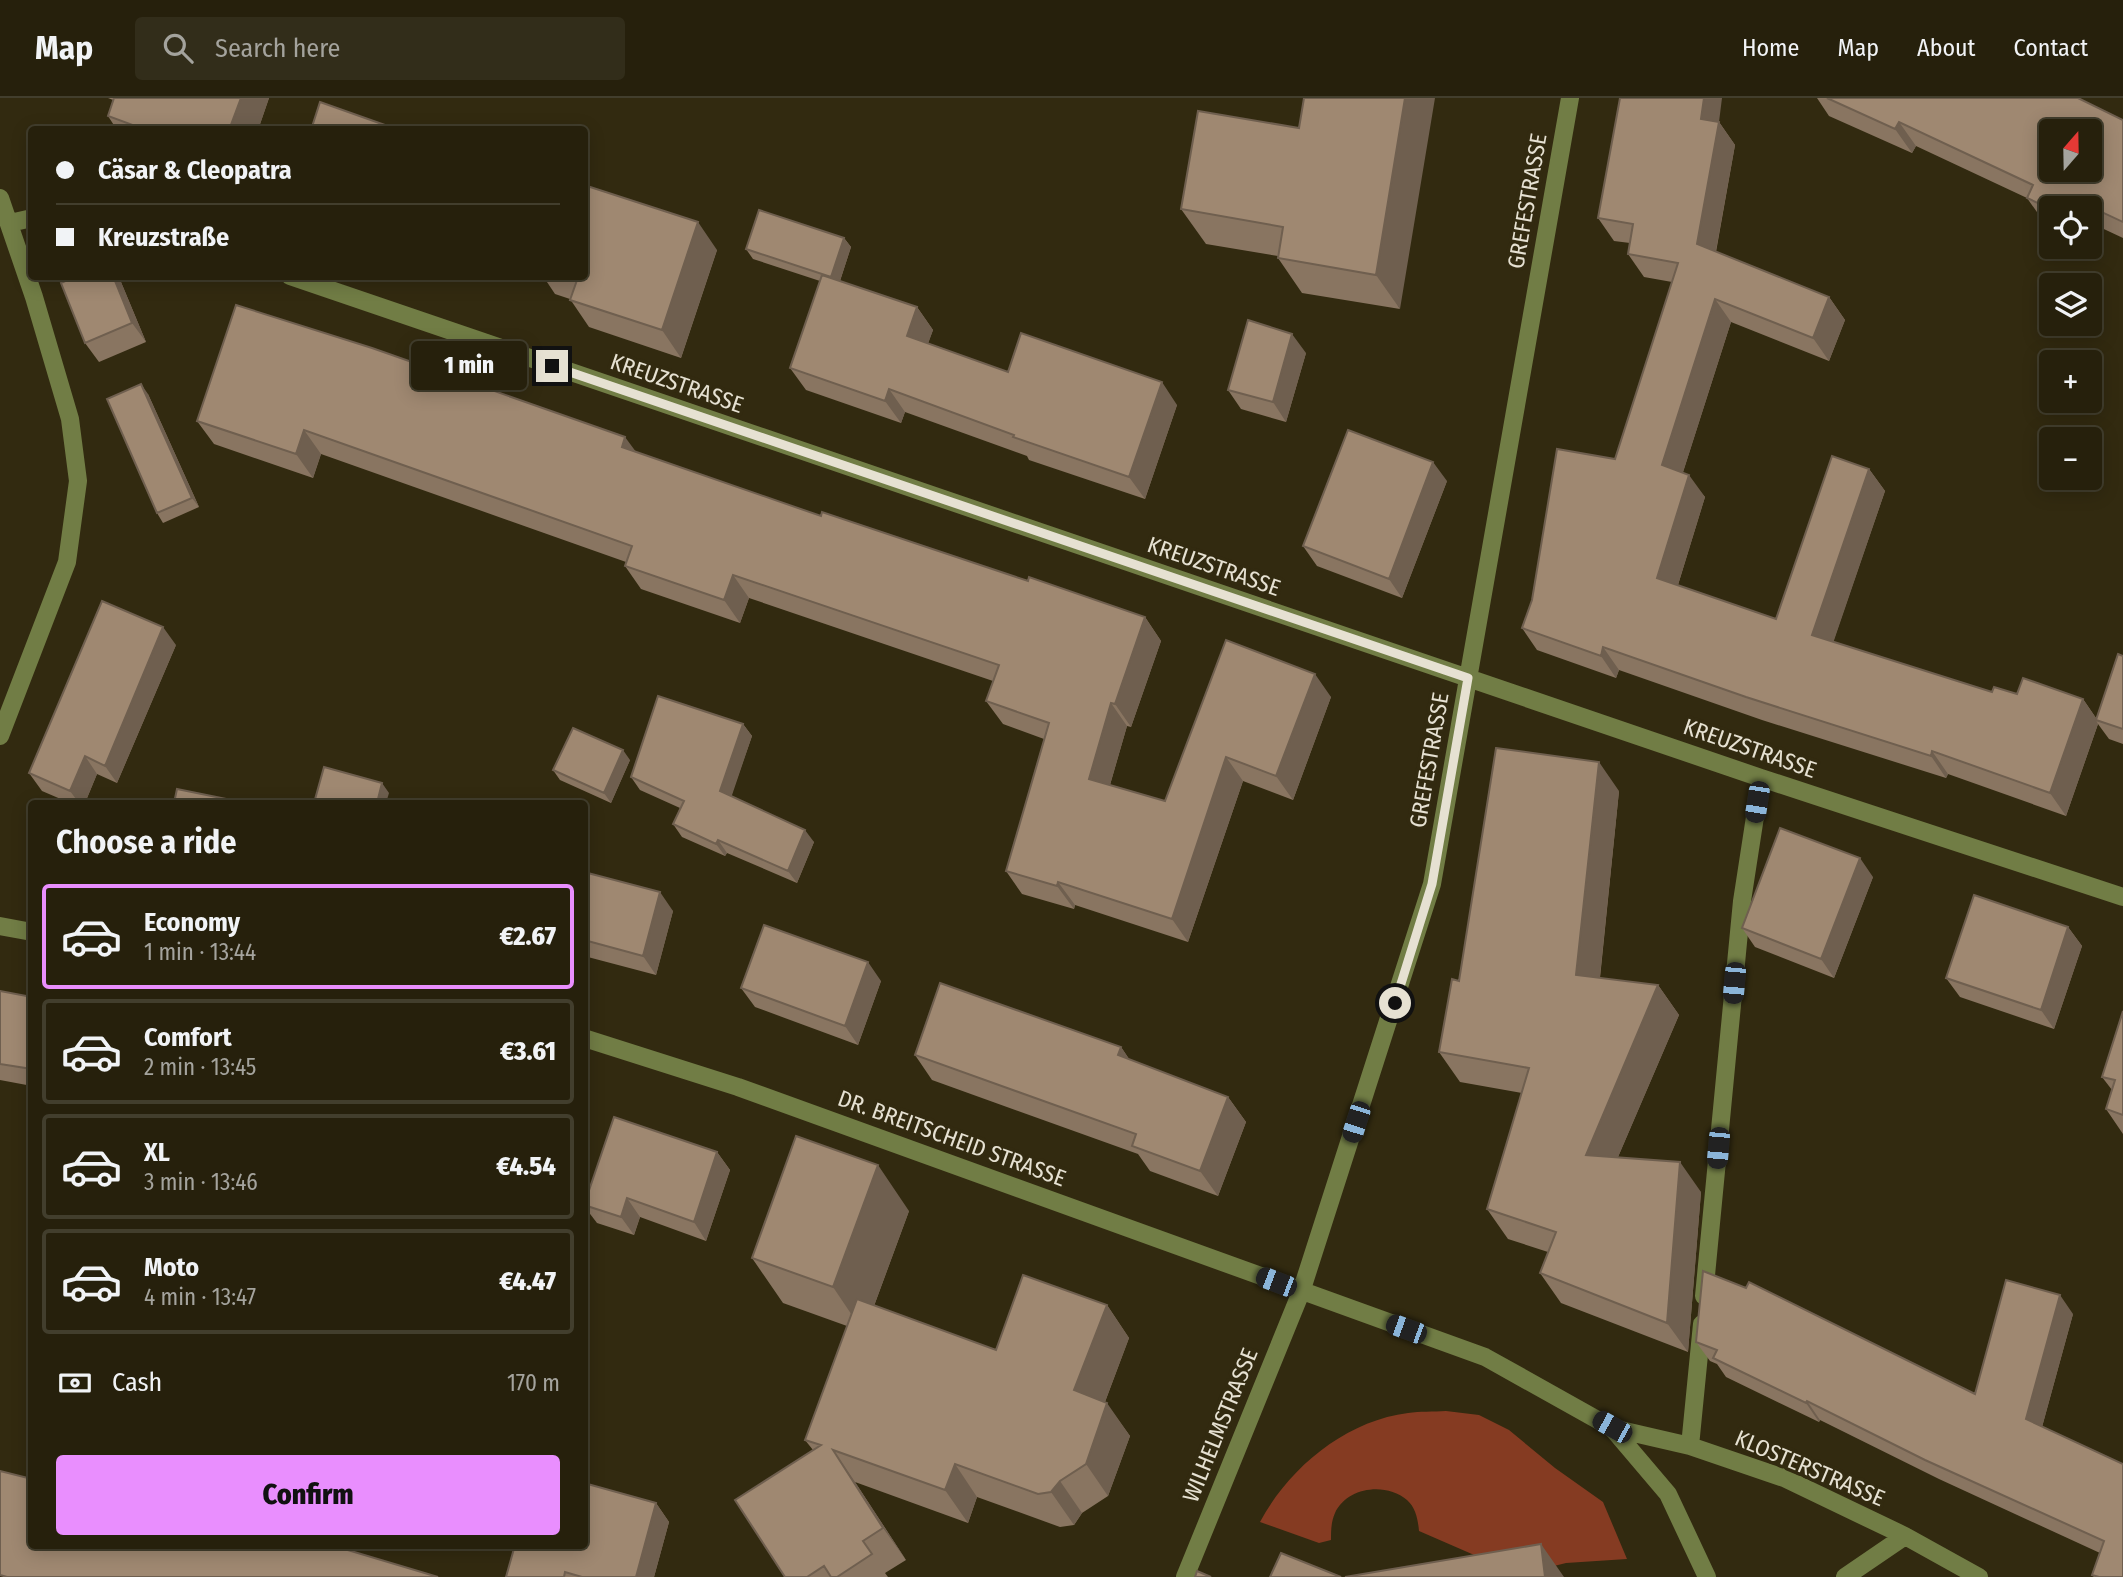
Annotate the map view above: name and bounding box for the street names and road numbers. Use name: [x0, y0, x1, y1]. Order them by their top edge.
street label: GREFESTRASSE: [1501, 131, 1553, 271]
street label: KREUZSTRASSE: [607, 347, 747, 419]
street label: KREUZSTRASSE: [1144, 530, 1284, 602]
street label: GREFESTRASSE: [1403, 690, 1455, 830]
street label: KREUZSTRASSE: [1680, 712, 1820, 784]
street label: DR. BREITSCHEID STRASSE: [834, 1084, 1070, 1192]
street label: WILHELMSTRASSE: [1176, 1344, 1264, 1506]
street label: KLOSTERSTRASSE: [1731, 1424, 1889, 1512]

